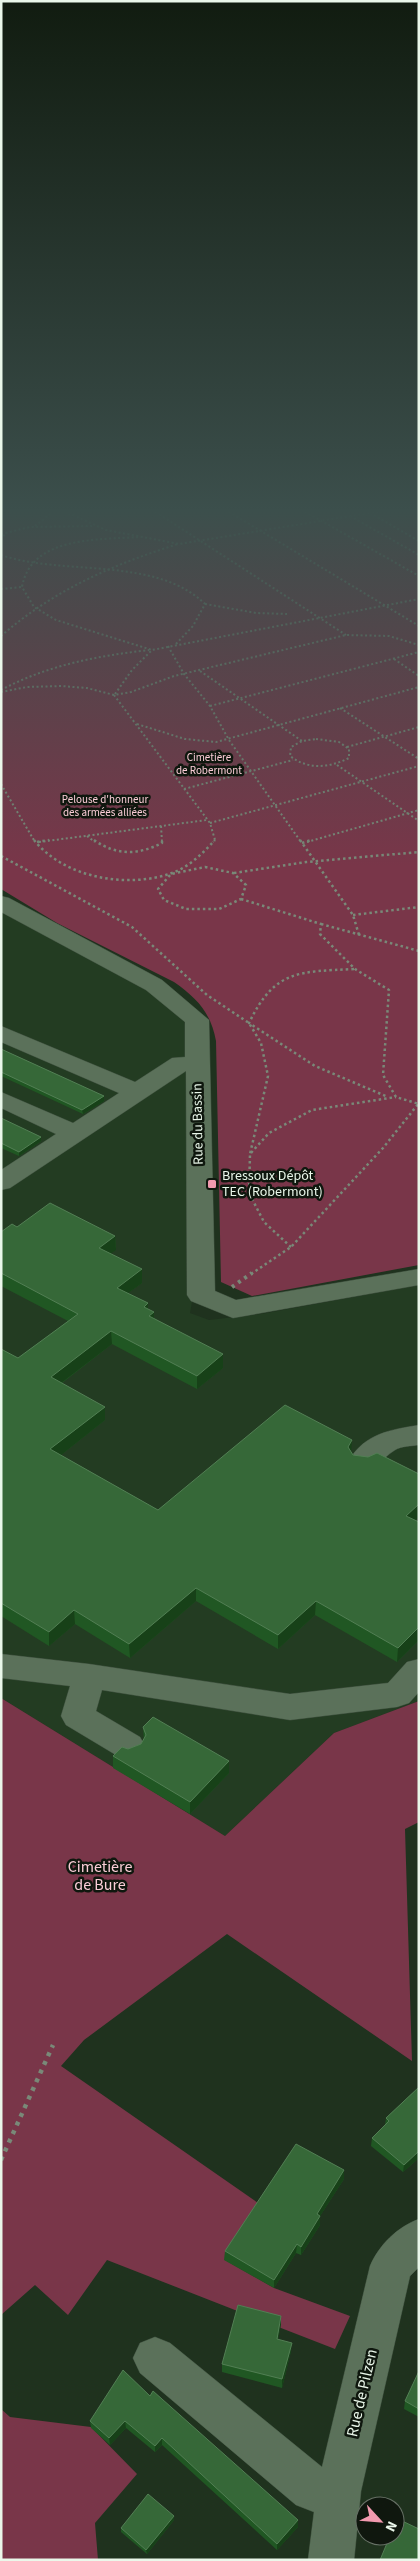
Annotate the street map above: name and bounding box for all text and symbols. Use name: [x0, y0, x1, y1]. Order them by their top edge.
park label: Cimetière de Robermont: [176, 750, 242, 778]
park label: Pelouse d'honneur des armées alliées: [62, 792, 148, 820]
street label: Rue du Bassin: [187, 1083, 209, 1165]
place label: Bressoux Dépôt TEC (Robermont): [222, 1166, 323, 1202]
marker: Bressoux Dépôt TEC (Robermont): [206, 1178, 218, 1190]
park label: Cimetière de Bure: [68, 1856, 132, 1896]
street label: Rue de Pilzen: [341, 2347, 383, 2439]
north arrow: [355, 2496, 405, 2546]
text: N: [380, 2518, 402, 2535]

